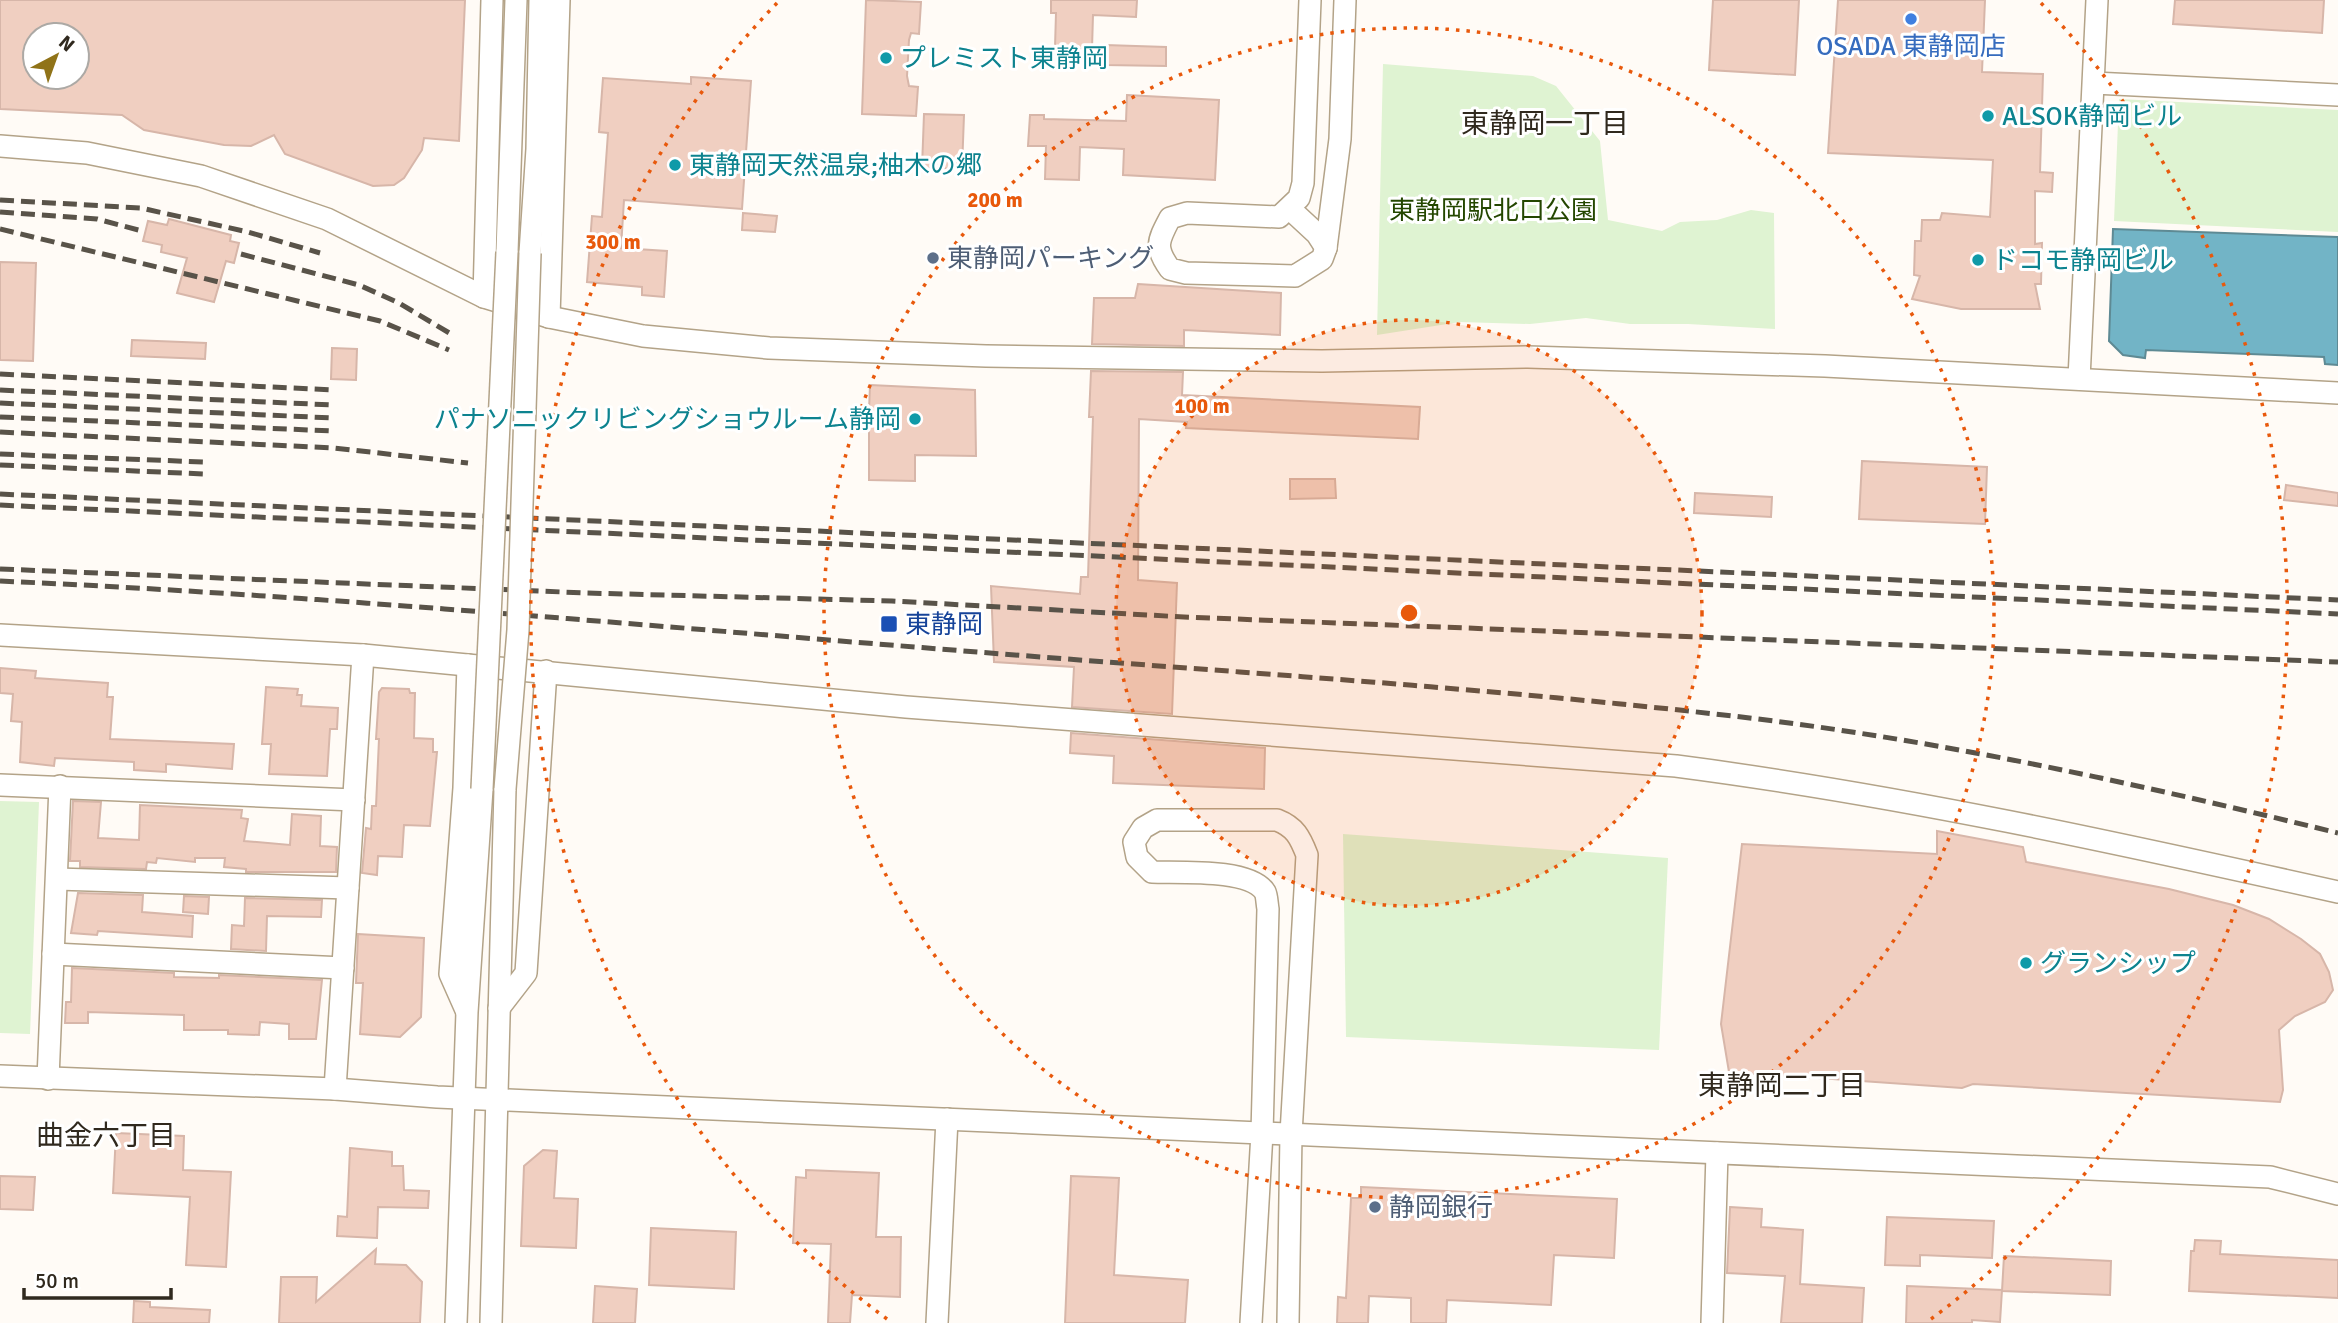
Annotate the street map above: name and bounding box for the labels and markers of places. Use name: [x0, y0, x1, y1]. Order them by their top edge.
marker: OSADA 東静岡店: [1903, 11, 1919, 27]
place label: OSADA 東静岡店: [1816, 31, 2006, 63]
place label: プレミスト東静岡: [900, 43, 1108, 75]
marker: プレミスト東静岡: [878, 50, 894, 66]
place label: ALSOK静岡ビル: [2002, 101, 2182, 133]
marker: ALSOK静岡ビル: [1980, 108, 1996, 124]
place label: 東静岡天然温泉;柚木の郷: [689, 150, 982, 182]
marker: 東静岡天然温泉;柚木の郷: [667, 157, 683, 173]
place label: 東静岡パーキング: [947, 243, 1154, 275]
place label: ドコモ静岡ビル: [1992, 245, 2174, 277]
marker: 東静岡パーキング: [925, 250, 941, 266]
marker: ドコモ静岡ビル: [1970, 252, 1986, 268]
place label: パナソニックリビングショウルーム静岡: [434, 404, 901, 436]
marker: パナソニックリビングショウルーム静岡: [907, 411, 923, 427]
centre of rings: [1397, 601, 1421, 625]
place label: 東静岡: [905, 609, 983, 641]
marker: 東静岡: [879, 614, 899, 634]
place label: グランシップ: [2040, 948, 2196, 980]
marker: グランシップ: [2018, 955, 2034, 971]
place label: 静岡銀行: [1389, 1192, 1493, 1224]
marker: 静岡銀行: [1367, 1199, 1383, 1215]

